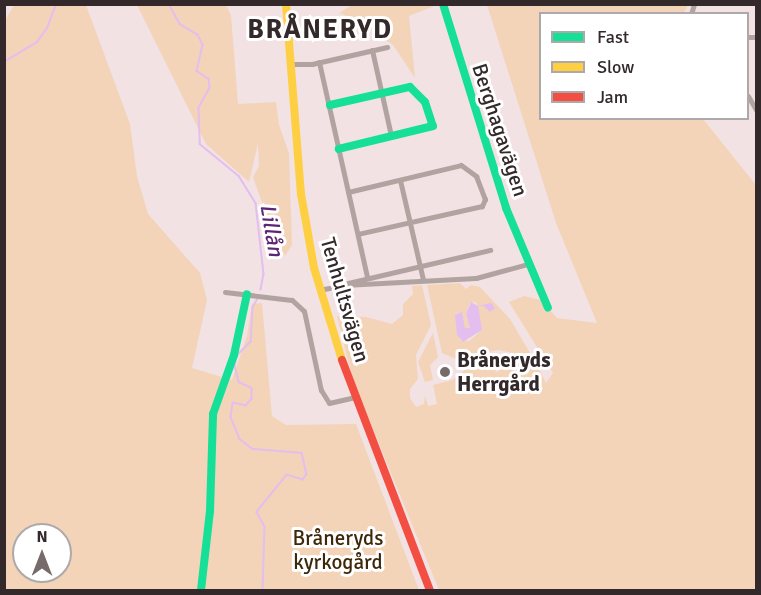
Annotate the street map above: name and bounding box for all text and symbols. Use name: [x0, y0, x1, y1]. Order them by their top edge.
legend: [539, 12, 749, 120]
district label: BRÅNERYD: [247, 14, 393, 46]
text: Fast: [597, 26, 629, 48]
text: Slow: [597, 56, 634, 78]
street label: Berghagavägen: [467, 60, 533, 200]
text: Jam: [597, 86, 628, 108]
water label: Lillån: [254, 202, 290, 258]
street label: Tenhultsvägen: [315, 235, 375, 365]
place label: Bråneryds Herrgård: [457, 347, 550, 397]
marker: Bråneryds Herrgård: [438, 365, 452, 379]
north arrow: [12, 523, 72, 583]
park label: Bråneryds kyrkogård: [293, 525, 383, 575]
text: N: [36, 527, 48, 547]

